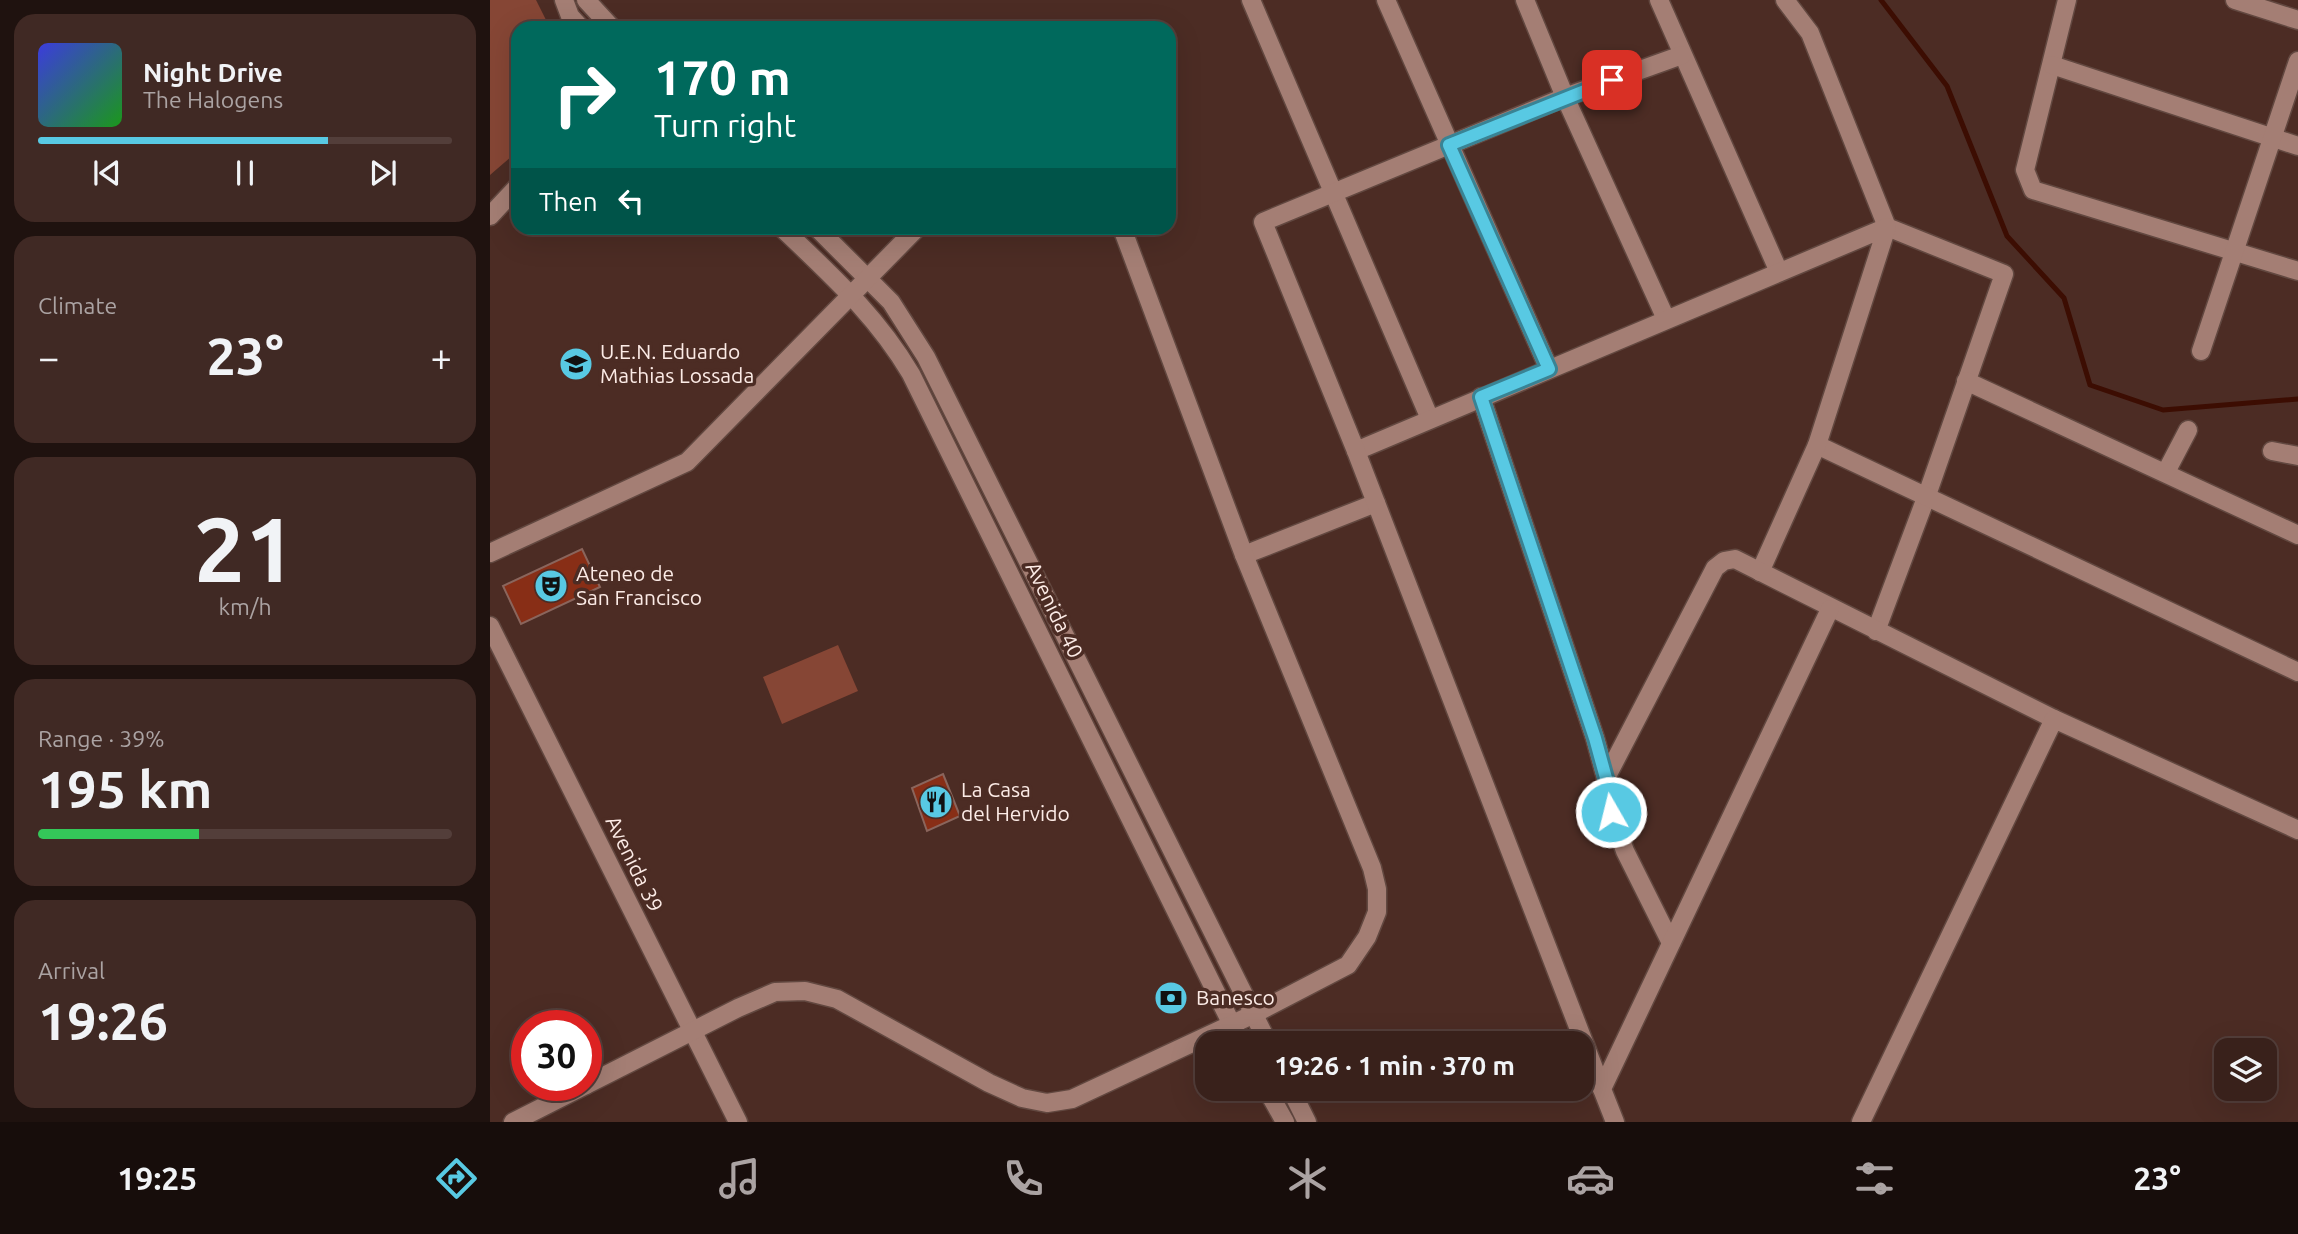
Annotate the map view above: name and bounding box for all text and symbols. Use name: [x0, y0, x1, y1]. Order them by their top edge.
icon: right: [539, 49, 630, 140]
text: 170 m: [654, 49, 791, 104]
pin: [1582, 50, 1642, 110]
text: Night Drive: [143, 58, 283, 87]
icon: arrive: [1593, 61, 1631, 99]
text: The Halogens: [143, 87, 283, 112]
text: Turn right: [654, 107, 796, 143]
icon: previous: [88, 154, 126, 192]
icon: pause: [226, 154, 264, 192]
icon: next: [364, 154, 402, 192]
icon: left: [612, 182, 650, 220]
text: Then: [539, 187, 598, 216]
text: Climate: [38, 293, 117, 318]
text: 23°: [206, 327, 284, 385]
text: −: [38, 336, 59, 378]
text: +: [431, 336, 452, 378]
place label: U.E.N. Eduardo Mathias Lossada: [600, 339, 754, 387]
school or university icon: U.E.N. Eduardo Mathias Lossada: [557, 345, 595, 383]
text: 21: [194, 497, 296, 599]
street label: Avenida 40: [1021, 558, 1088, 661]
place label: Ateneo de San Francisco: [576, 561, 702, 609]
theatre icon: Ateneo de San Francisco: [532, 567, 570, 605]
text: km/h: [218, 594, 272, 619]
text: Range · 39%: [38, 726, 165, 751]
text: 195 km: [38, 760, 212, 818]
position arrow: [1574, 775, 1648, 849]
place label: La Casa del Hervido: [961, 777, 1070, 825]
restaurant icon: La Casa del Hervido: [917, 783, 955, 821]
street label: Avenida 39: [601, 812, 668, 915]
text: Arrival: [38, 958, 105, 983]
bank icon: Banesco: [1152, 979, 1190, 1017]
place label: Banesco: [1196, 985, 1275, 1009]
text: 19:26: [38, 992, 168, 1050]
speed limit sign: 30: [511, 1010, 602, 1101]
map controls: [2214, 1038, 2277, 1101]
button: layers: [2214, 1038, 2277, 1101]
text: 19:26 · 1 min · 370 m: [1274, 1051, 1515, 1080]
icon: directions: [432, 1154, 481, 1203]
icon: music: [715, 1154, 764, 1203]
icon: phone: [999, 1154, 1048, 1203]
icon: climate: [1283, 1154, 1332, 1203]
icon: car: [1566, 1154, 1615, 1203]
icon: filters: [1850, 1154, 1899, 1203]
text: 19:25: [117, 1160, 197, 1196]
text: 23°: [2133, 1160, 2181, 1196]

